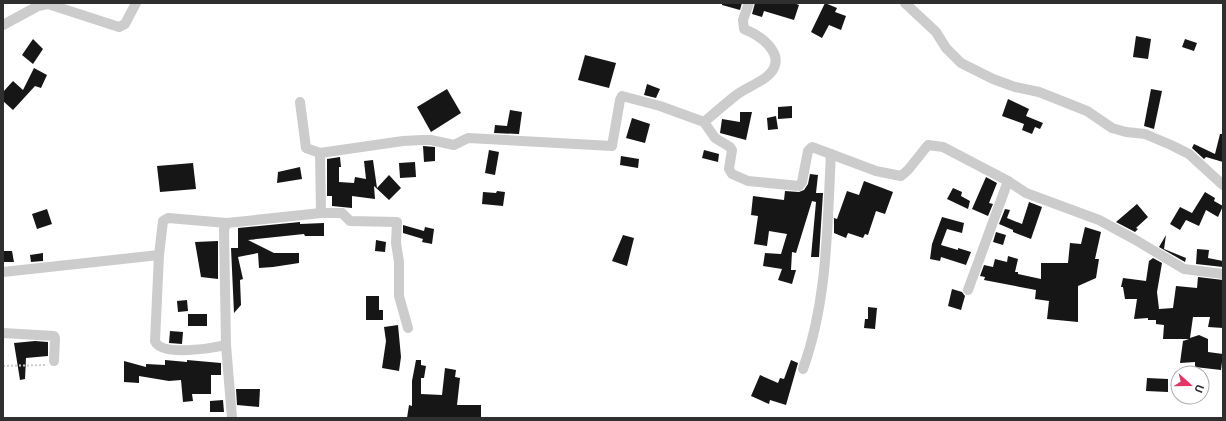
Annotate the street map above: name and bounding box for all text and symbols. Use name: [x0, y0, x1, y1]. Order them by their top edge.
north arrow: [1170, 365, 1210, 405]
text: U: [1192, 383, 1206, 394]

